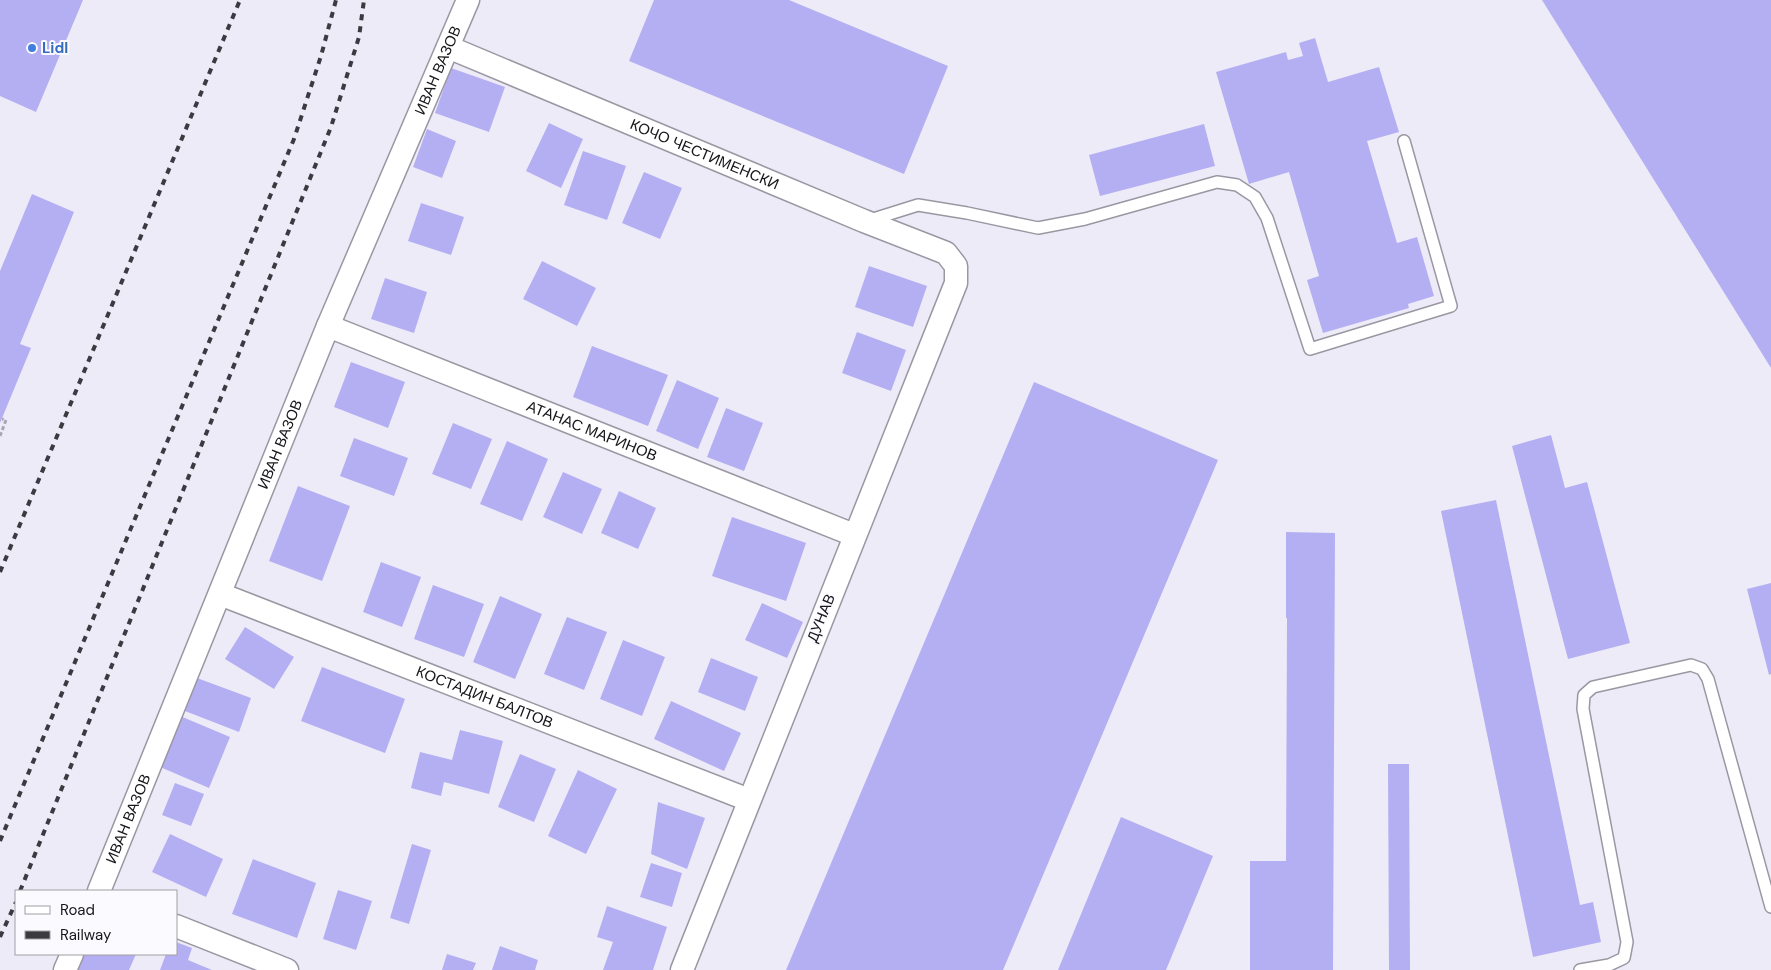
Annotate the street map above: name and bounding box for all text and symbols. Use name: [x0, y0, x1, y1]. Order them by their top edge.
street label: ИВАН ВАЗОВ: [410, 23, 466, 118]
place label: Lidl: [42, 38, 68, 58]
marker: Lidl: [26, 42, 38, 54]
street label: КОЧО ЧЕСТИМЕНСКИ: [627, 114, 782, 194]
street label: ИВАН ВАЗОВ: [253, 396, 307, 492]
street label: АТАНАС МАРИНОВ: [524, 396, 660, 466]
street label: ДУНАВ: [802, 591, 840, 645]
street label: КОСТАДИН БАЛТОВ: [413, 661, 556, 733]
street label: ИВАН ВАЗОВ: [101, 771, 155, 867]
legend: [15, 890, 178, 955]
text: Road: [60, 900, 95, 920]
text: Railway: [60, 925, 112, 945]

